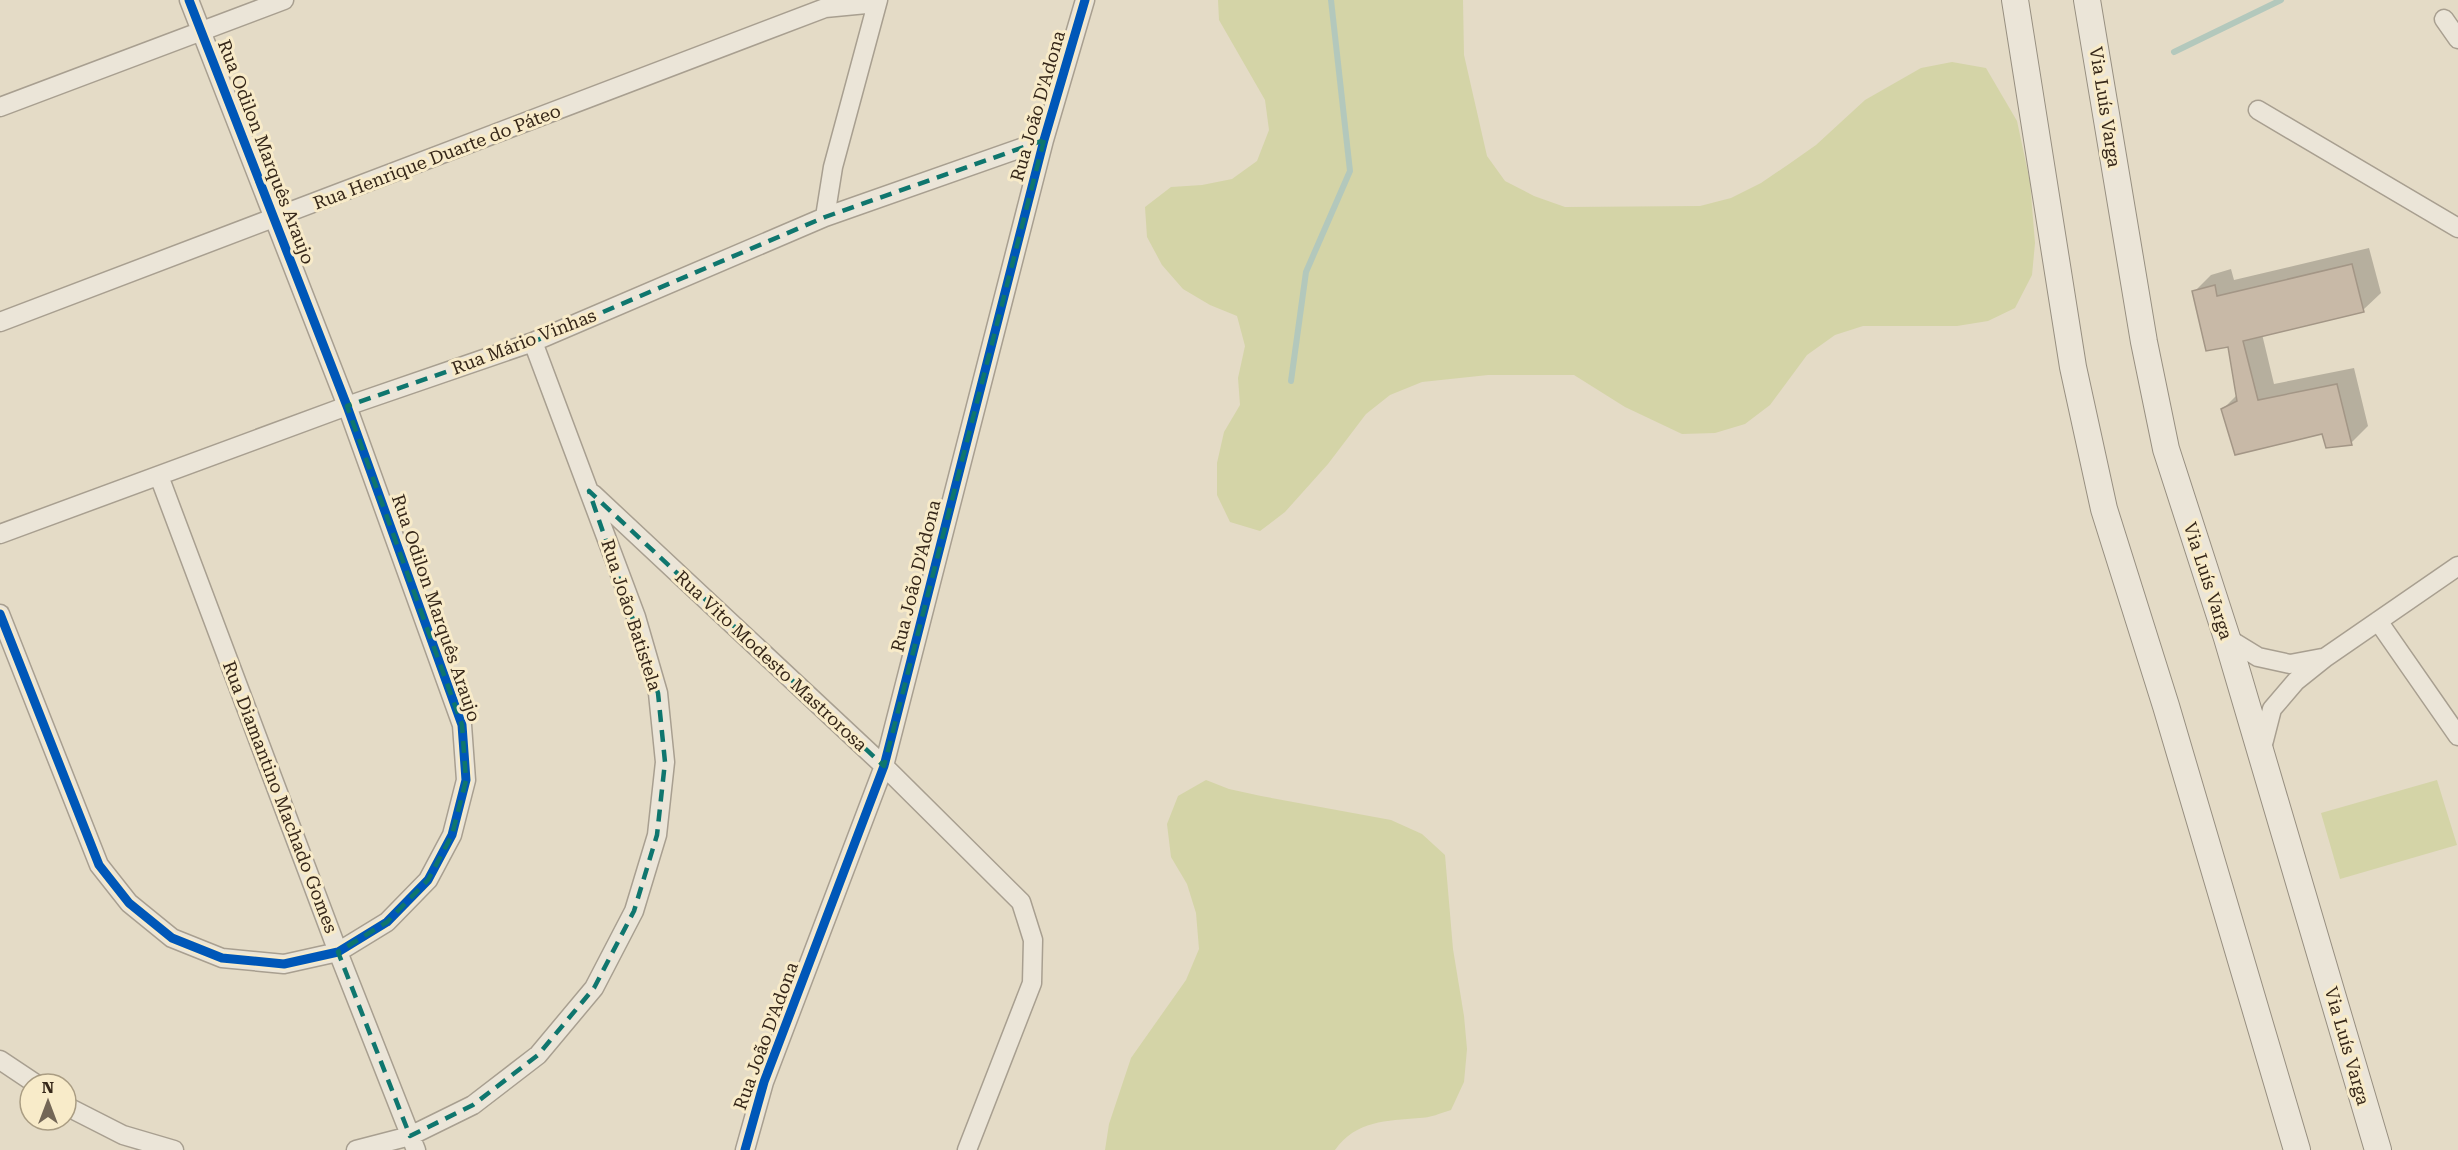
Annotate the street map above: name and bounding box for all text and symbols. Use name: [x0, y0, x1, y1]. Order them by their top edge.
street label: Rua João D'Adona: [1006, 28, 1069, 184]
street label: Rua Odilon Marquês Araujo: [214, 37, 319, 267]
street label: Via Luís Varga: [2086, 45, 2125, 169]
street label: Rua Henrique Duarte do Páteo: [310, 100, 563, 213]
street label: Rua Mário Vinhas: [449, 304, 599, 379]
street label: Rua Odilon Marquês Araujo: [388, 491, 485, 724]
street label: Rua João D'Adona: [886, 497, 945, 654]
street label: Via Luís Varga: [2180, 520, 2237, 642]
street label: Rua João Batistela: [597, 537, 666, 693]
street label: Rua Vito Modesto Mastrorosa: [671, 566, 872, 755]
street label: Rua Diamantino Machado Gomes: [219, 658, 342, 936]
street label: Rua João D'Adona: [729, 959, 802, 1113]
street label: Via Luís Varga: [2321, 984, 2374, 1108]
north arrow: [18, 1072, 78, 1132]
text: N: [42, 1078, 54, 1097]

